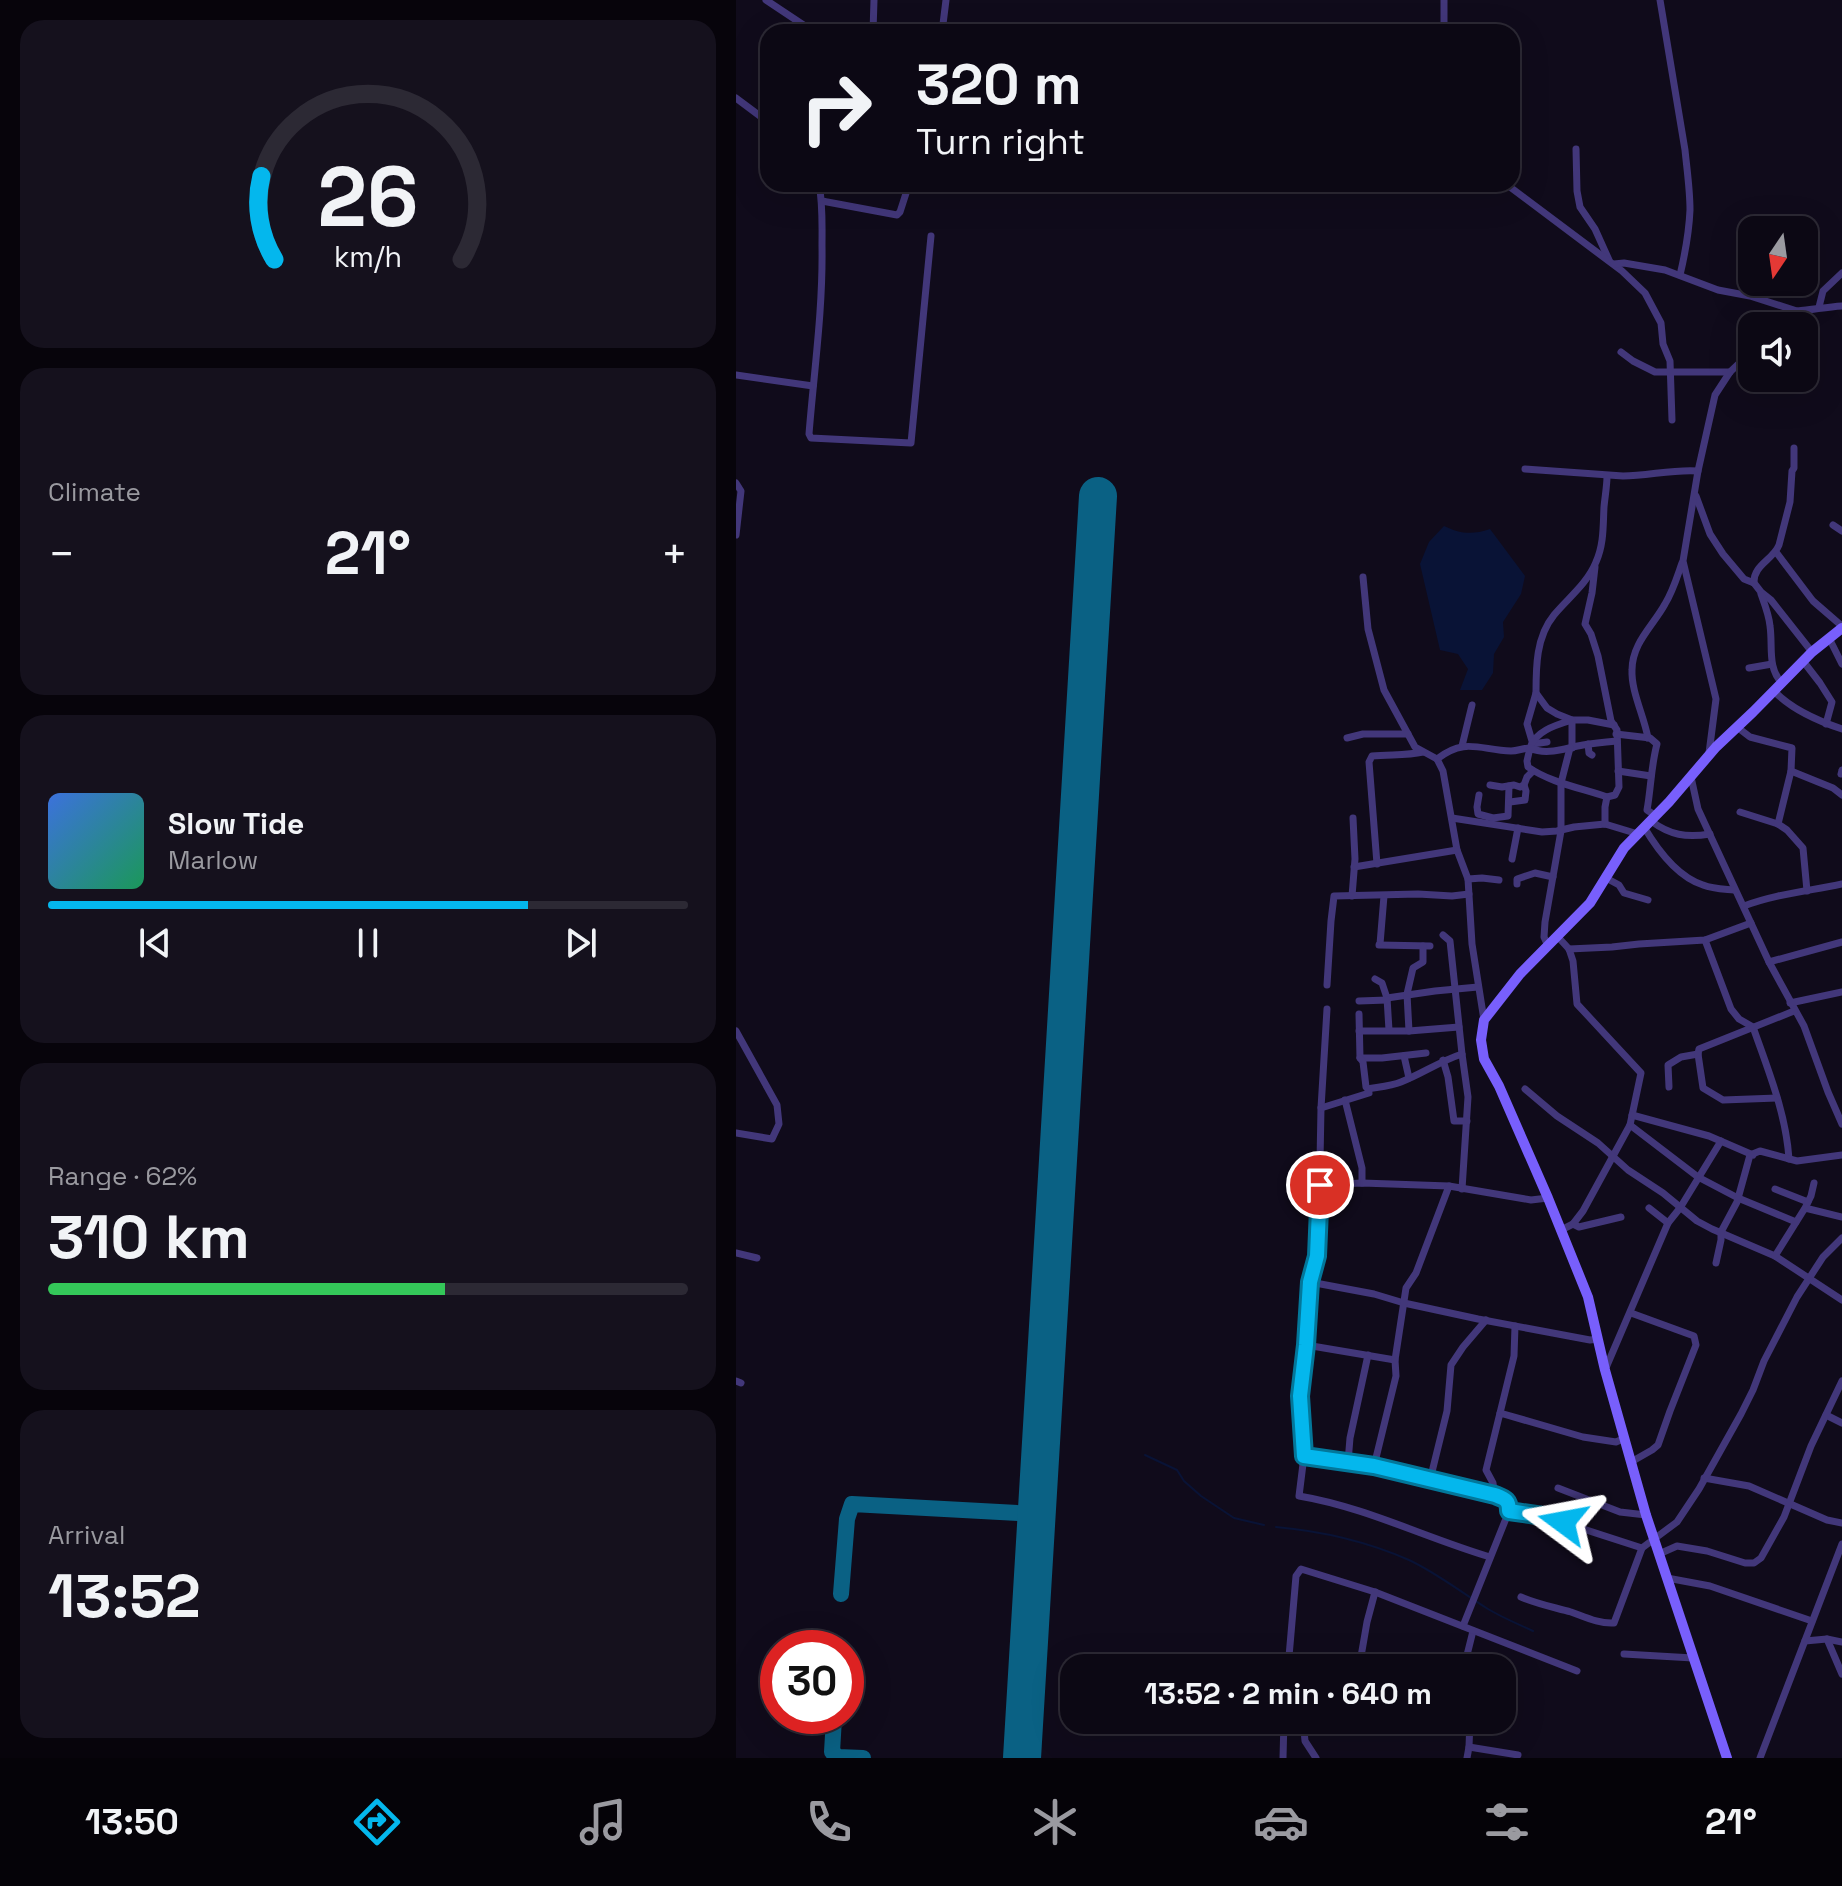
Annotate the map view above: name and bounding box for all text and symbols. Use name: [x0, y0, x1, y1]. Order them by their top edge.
text: 320 m: [916, 49, 1082, 120]
icon: right: [784, 56, 888, 160]
text: Turn right: [916, 119, 1085, 165]
text: 26: [318, 143, 418, 249]
north arrow: [1738, 216, 1818, 296]
map controls: [1738, 216, 1818, 392]
text: km/h: [334, 239, 402, 275]
button: sound: [1738, 312, 1818, 392]
text: Climate: [48, 475, 141, 509]
text: 21°: [325, 515, 411, 592]
text: −: [48, 526, 75, 582]
text: +: [661, 526, 688, 582]
text: Slow Tide: [168, 804, 304, 843]
text: Marlow: [168, 843, 258, 877]
icon: previous: [133, 921, 177, 965]
icon: pause: [346, 921, 390, 965]
icon: next: [559, 921, 603, 965]
pin: [1286, 1151, 1354, 1219]
text: Range · 62%: [48, 1159, 197, 1193]
icon: arrive: [1298, 1163, 1342, 1207]
text: 310 km: [48, 1199, 250, 1276]
position arrow: [1521, 1480, 1605, 1564]
text: Arrival: [48, 1518, 125, 1552]
text: 13:52: [48, 1558, 201, 1635]
speed limit sign: 30: [760, 1630, 864, 1734]
text: 13:52 · 2 min · 640 m: [1144, 1674, 1432, 1713]
icon: directions: [349, 1794, 405, 1850]
icon: music: [575, 1794, 631, 1850]
icon: phone: [801, 1794, 857, 1850]
icon: climate: [1027, 1794, 1083, 1850]
icon: car: [1253, 1794, 1309, 1850]
icon: filters: [1479, 1794, 1535, 1850]
text: 13:50: [85, 1799, 179, 1845]
text: 21°: [1705, 1799, 1757, 1845]

